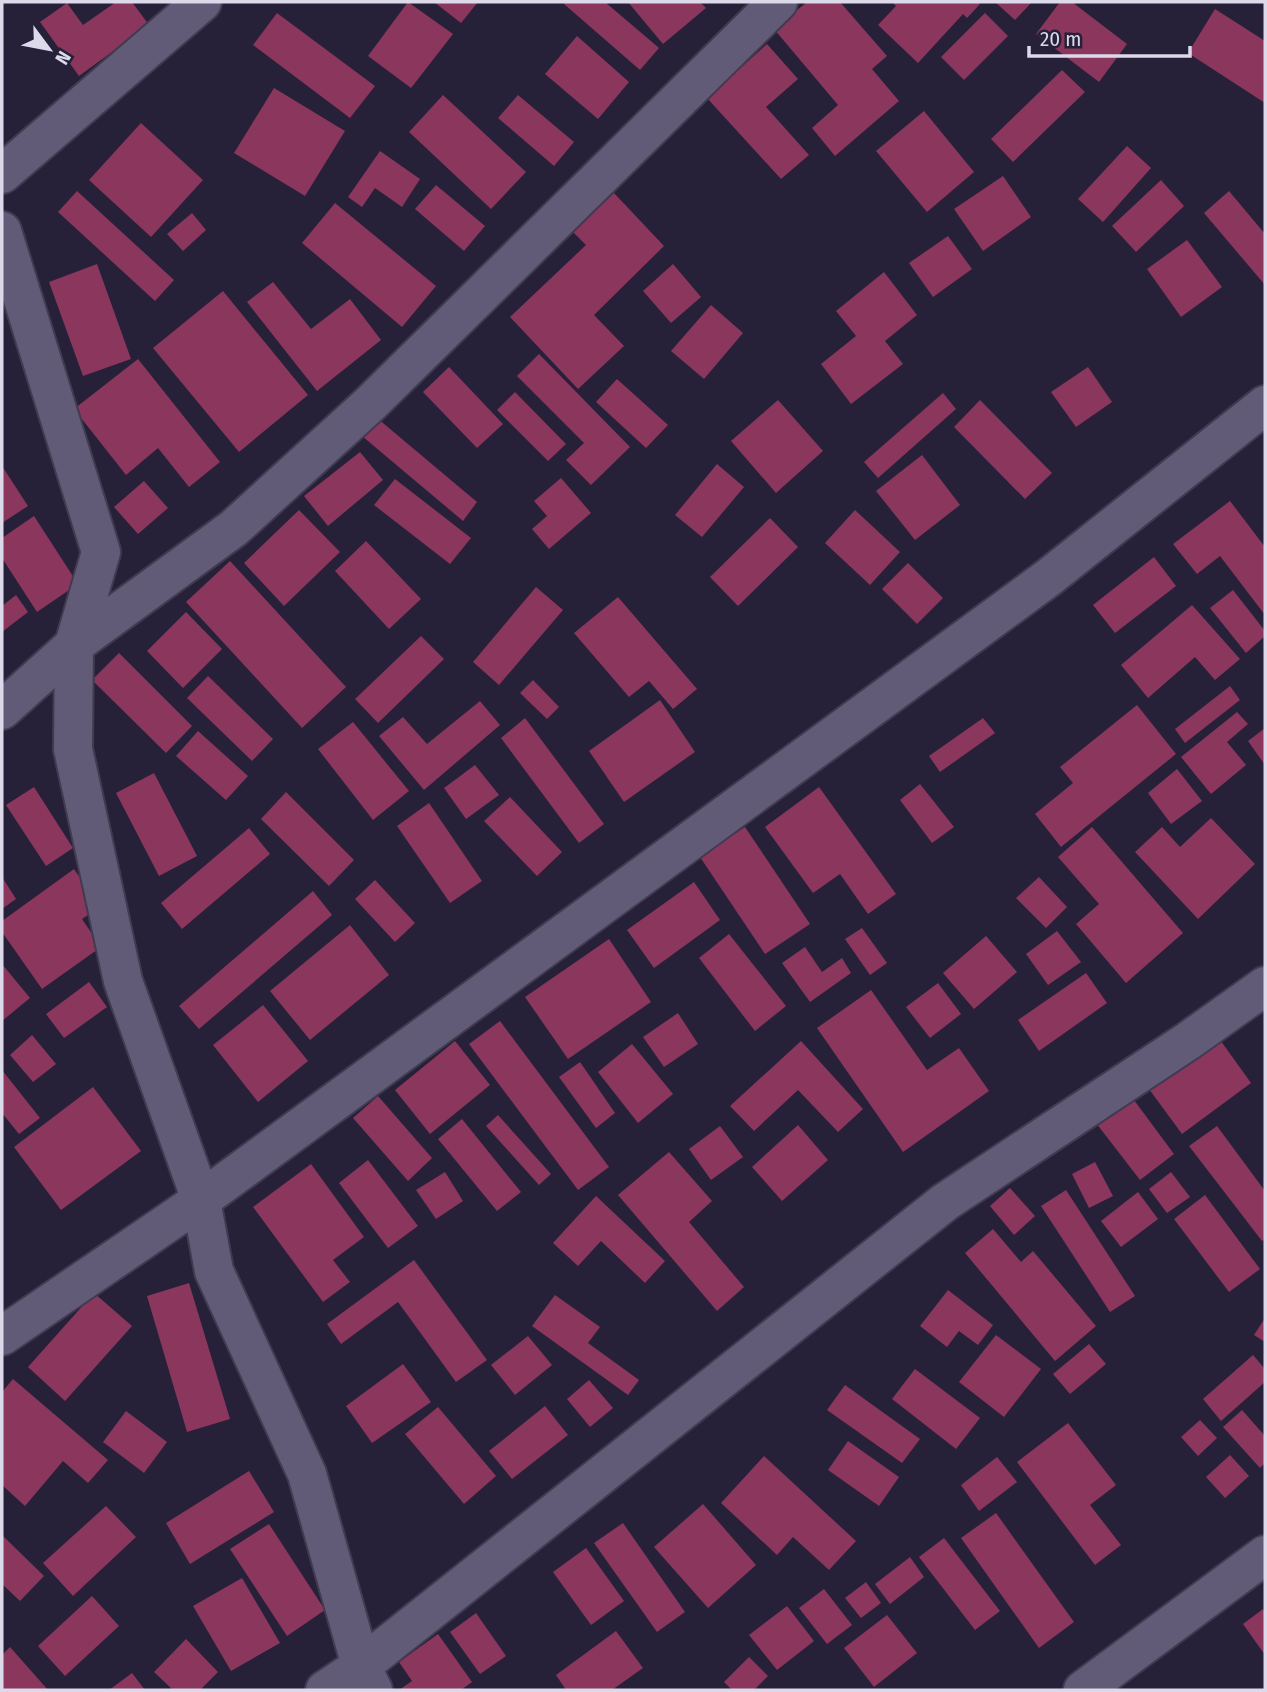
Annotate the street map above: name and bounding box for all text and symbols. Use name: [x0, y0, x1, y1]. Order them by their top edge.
north arrow: [14, 14, 84, 84]
scale bar: [1029, 14, 1190, 58]
text: 20 m: [1040, 26, 1081, 52]
text: N: [50, 47, 76, 69]

